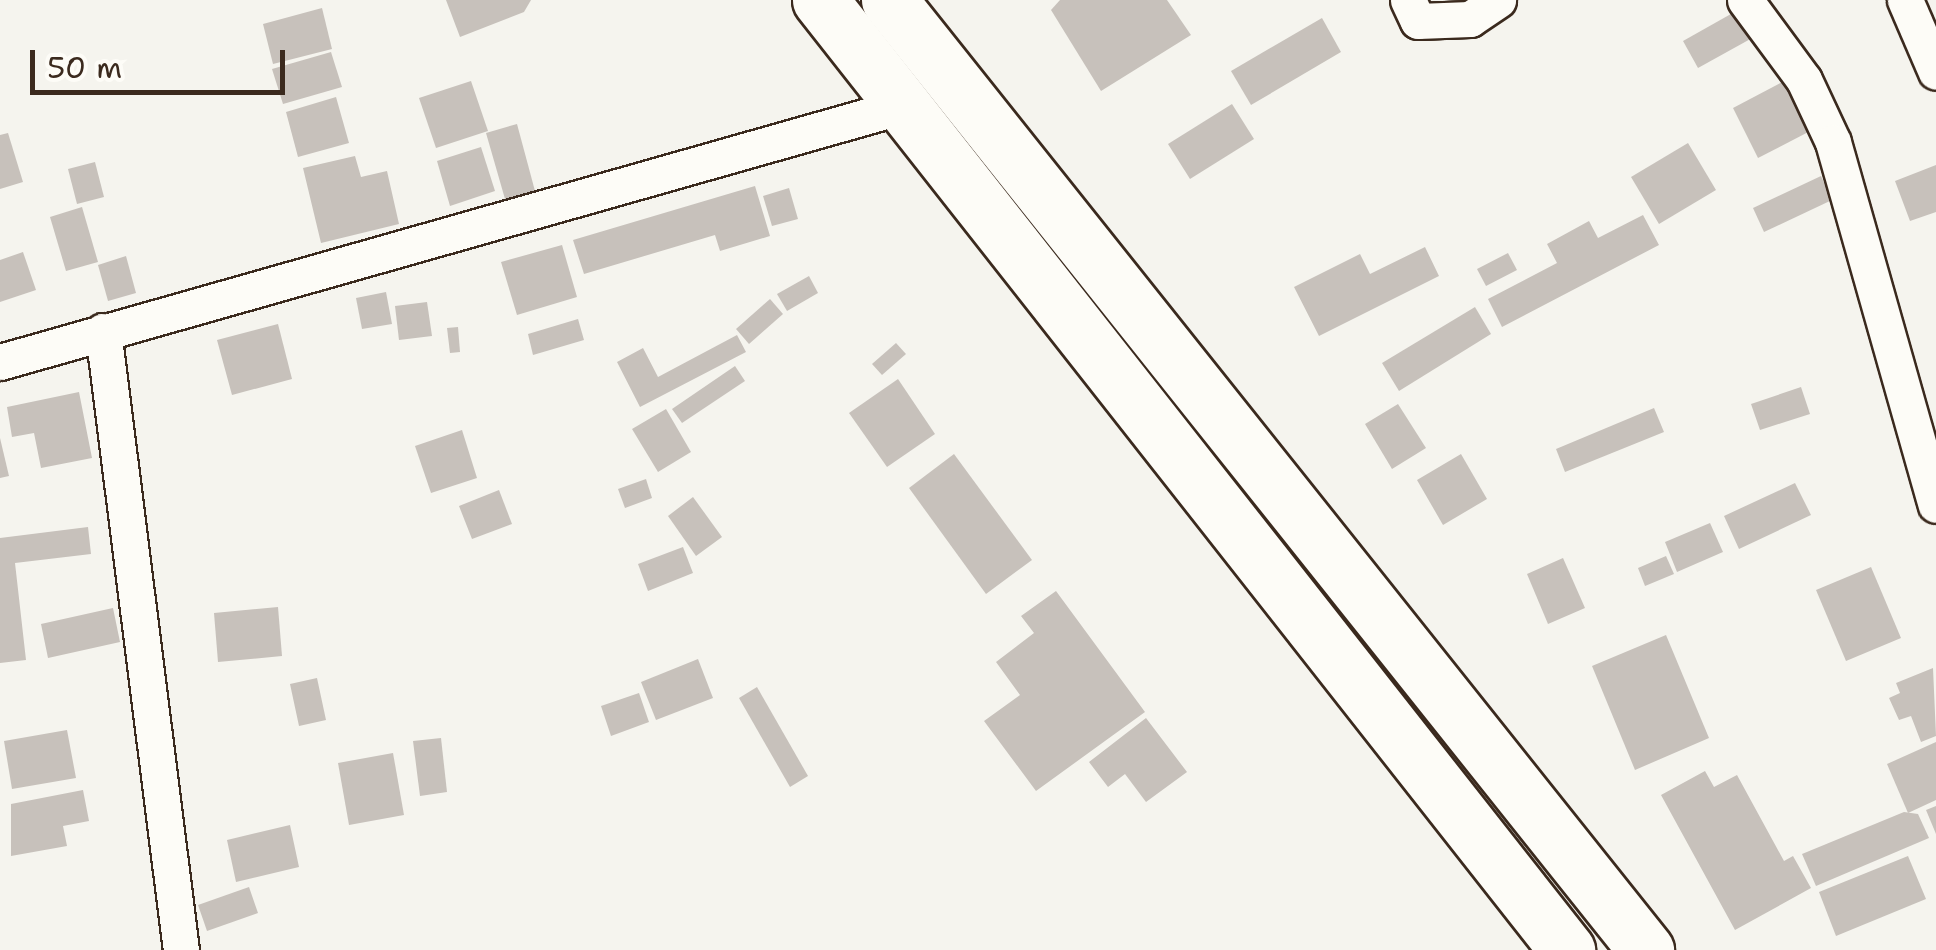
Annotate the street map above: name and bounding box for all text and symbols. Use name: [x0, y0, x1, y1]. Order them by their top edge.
scale bar: [35, 30, 290, 92]
text: 50 m: [47, 47, 122, 88]

